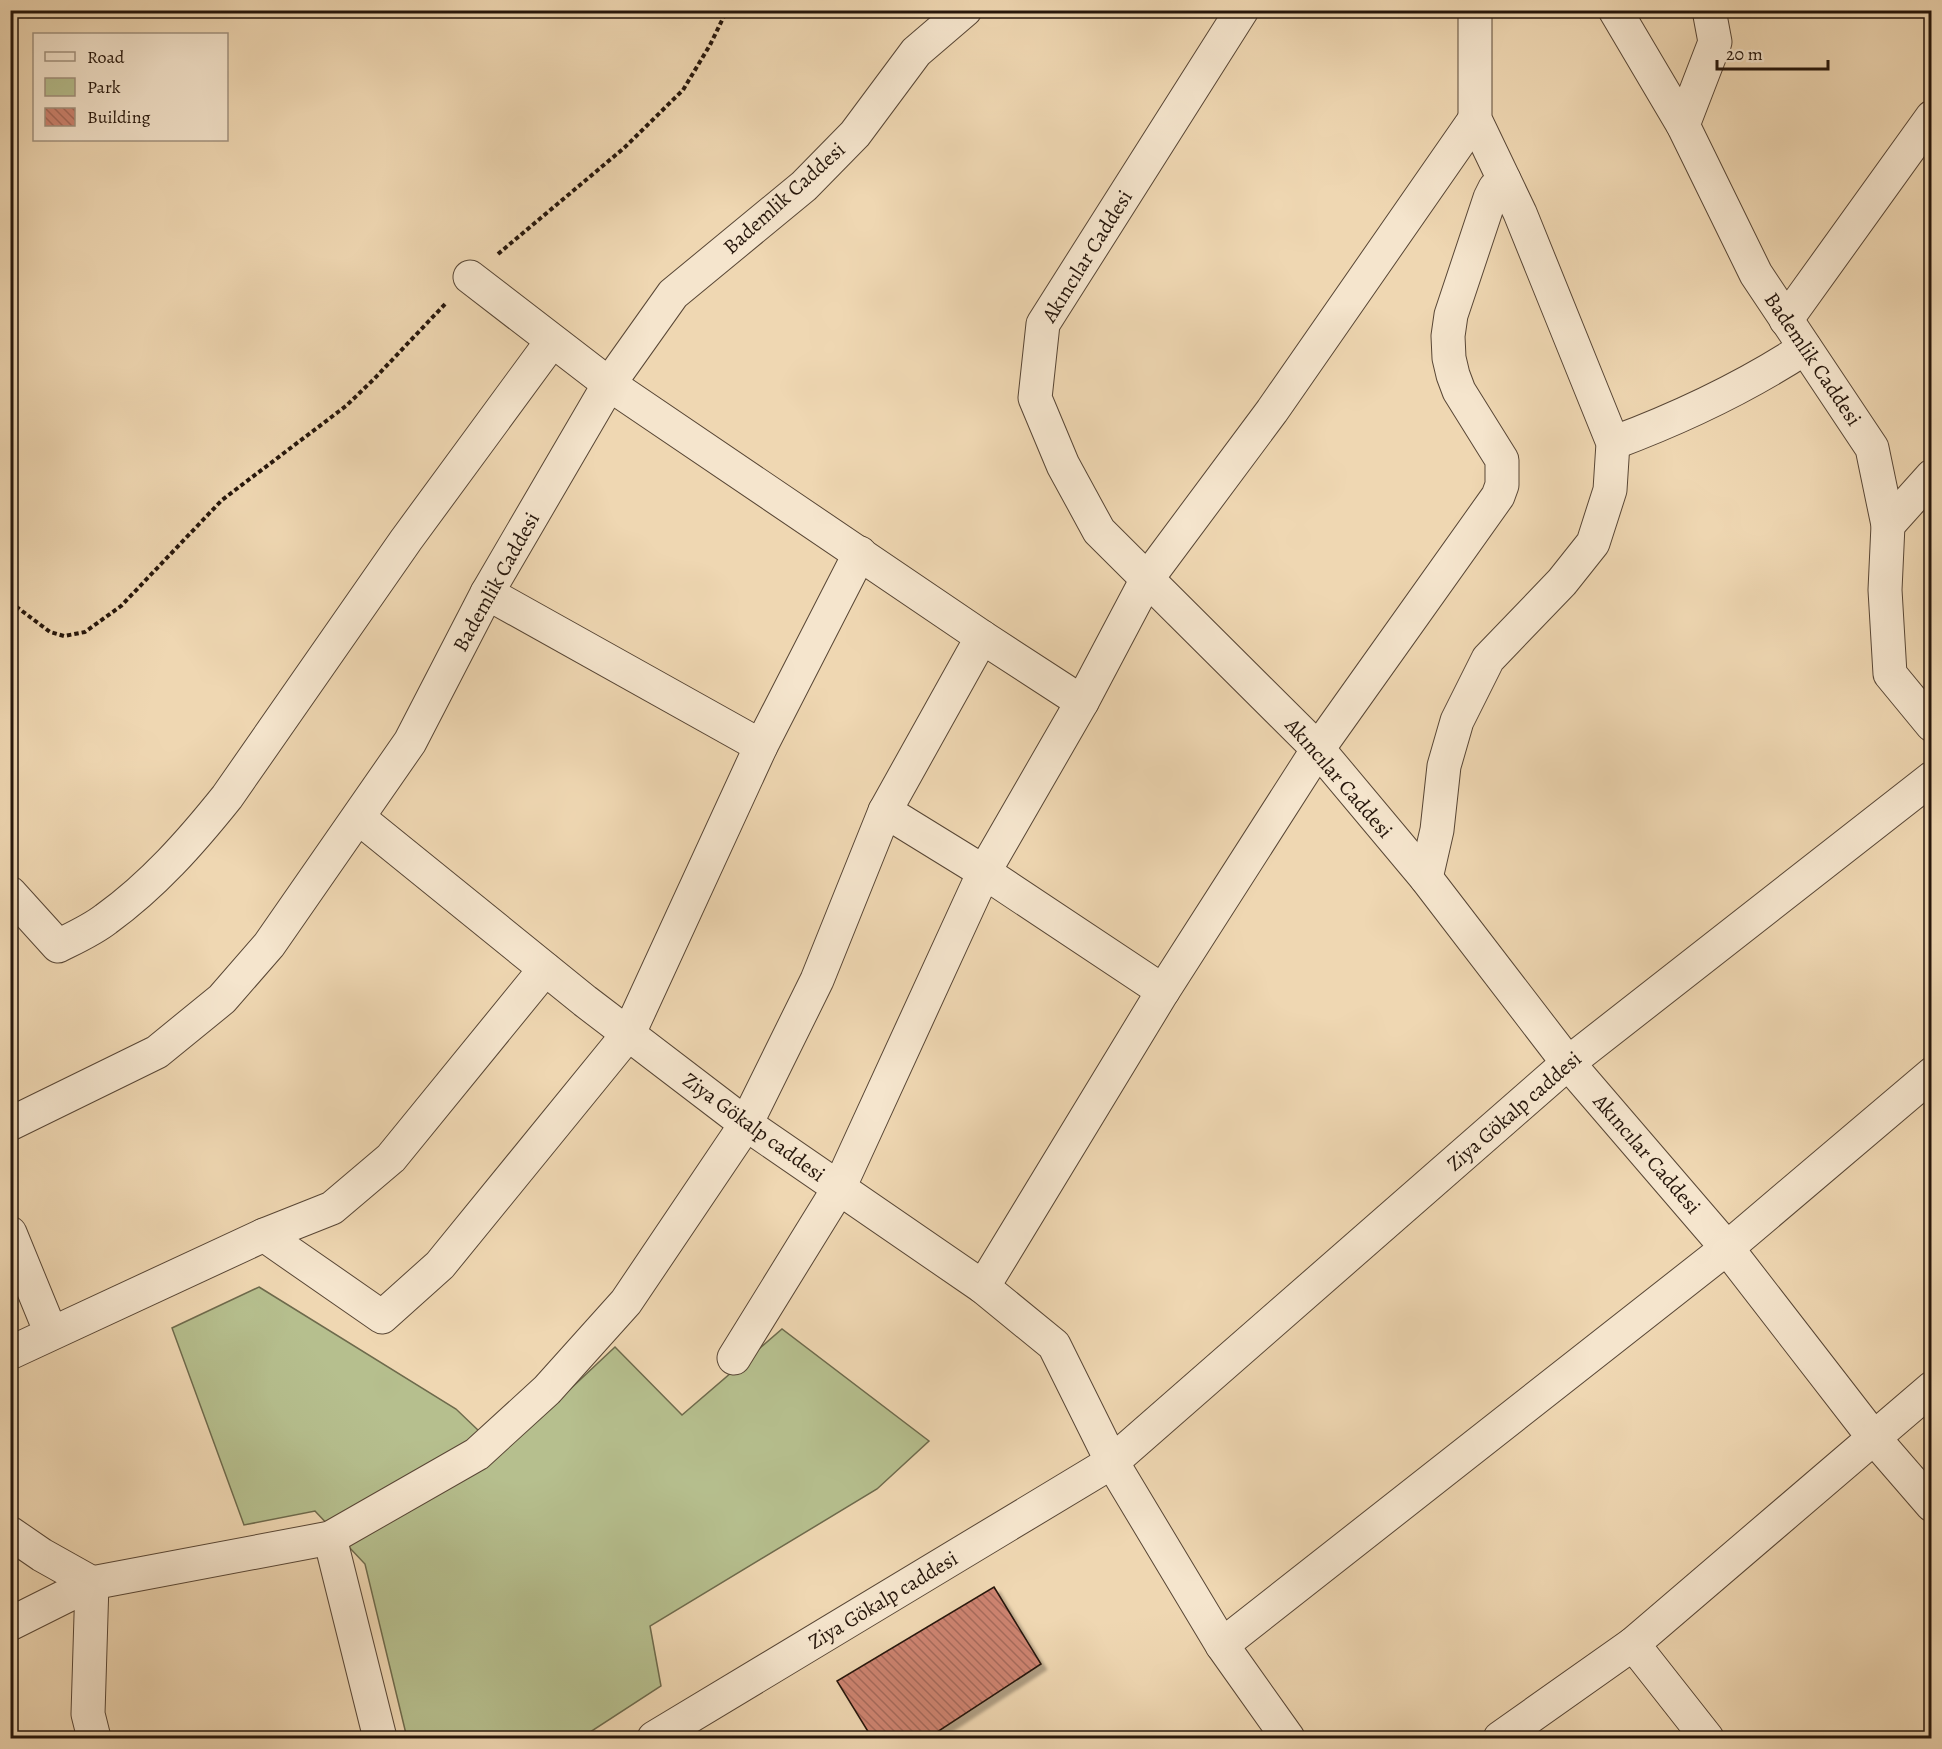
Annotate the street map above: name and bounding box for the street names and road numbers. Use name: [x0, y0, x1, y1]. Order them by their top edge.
street label: Bademlik Caddesi: [717, 136, 851, 260]
street label: Akıncılar Caddesi: [1035, 185, 1139, 328]
street label: Bademlik Caddesi: [1758, 287, 1868, 431]
street label: Bademlik Caddesi: [446, 507, 546, 657]
street label: Akıncılar Caddesi: [1278, 711, 1399, 844]
street label: Ziya Gökalp caddesi: [1441, 1045, 1587, 1177]
street label: Ziya Gökalp caddesi: [677, 1066, 831, 1188]
street label: Akıncılar Caddesi: [1586, 1087, 1707, 1220]
street label: Ziya Gökalp caddesi: [803, 1544, 963, 1656]

